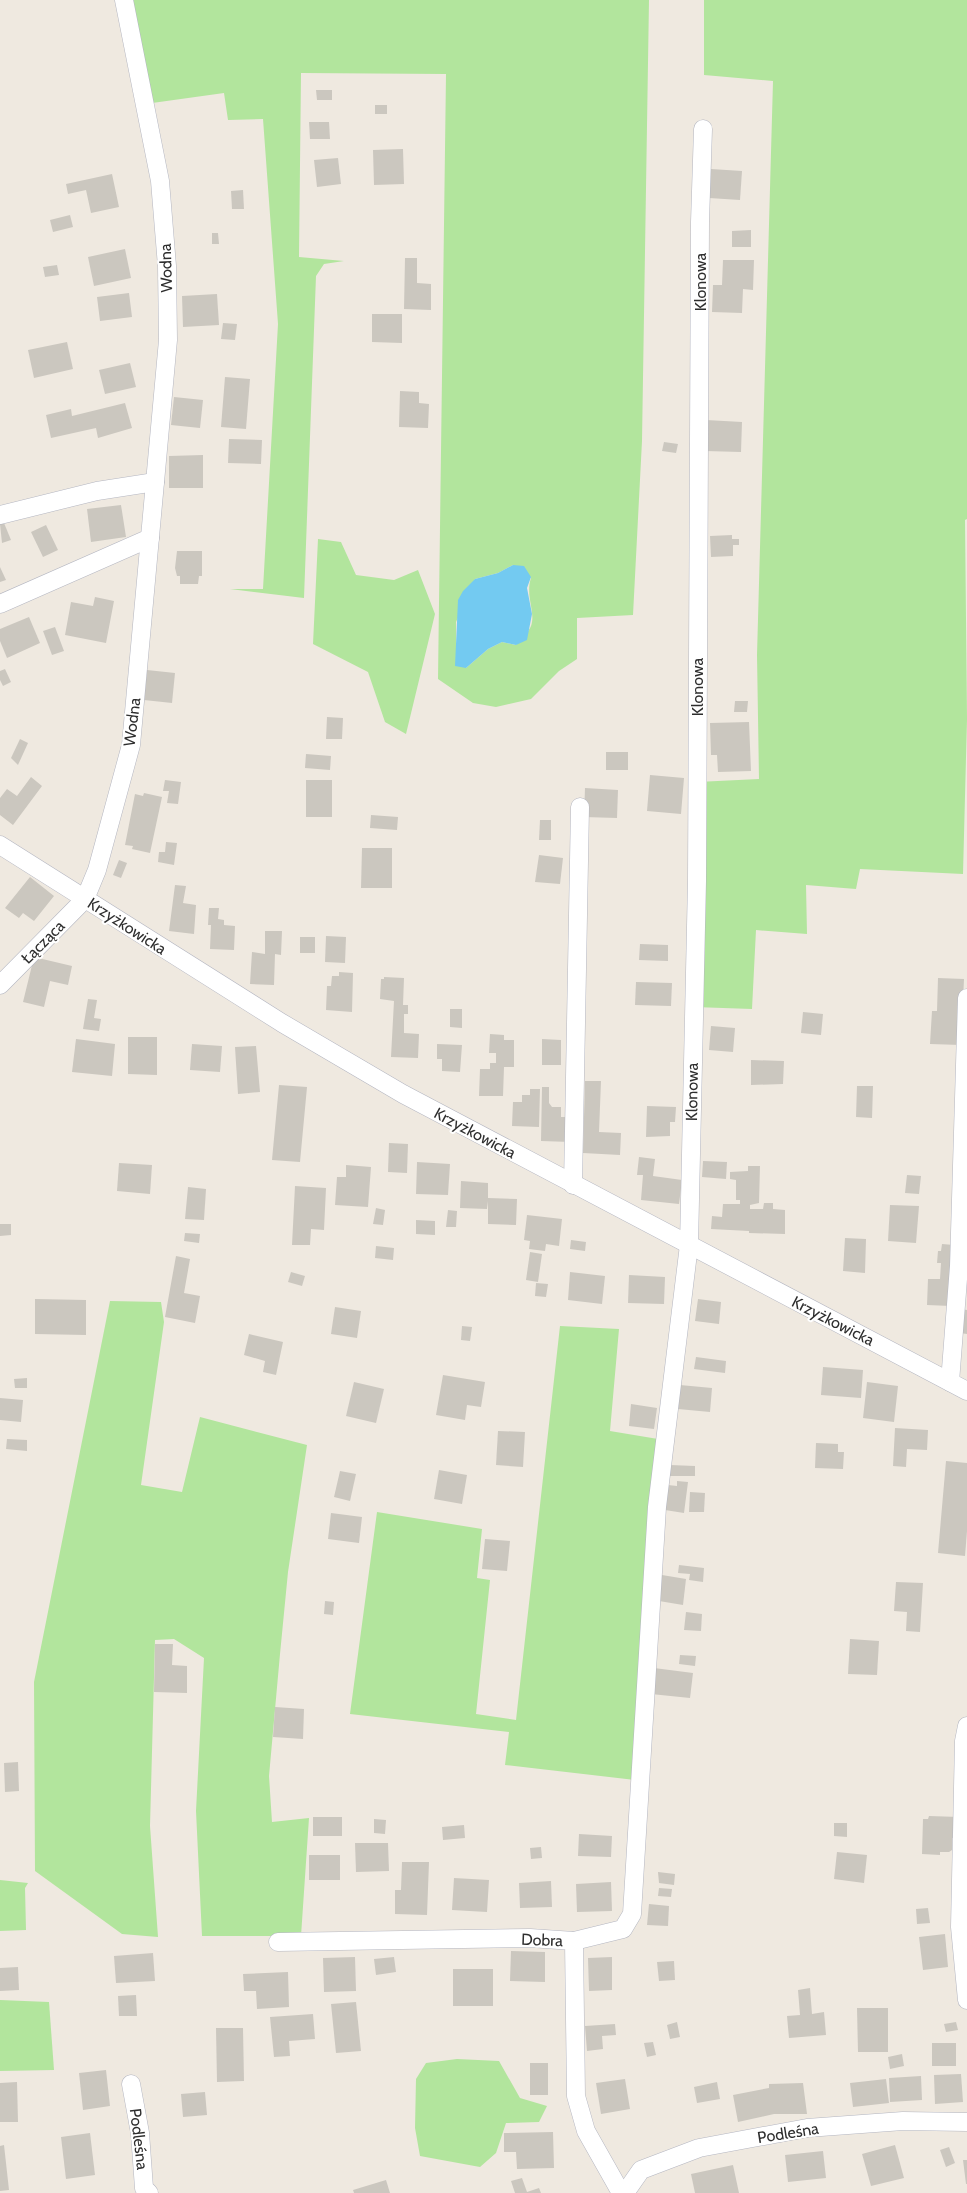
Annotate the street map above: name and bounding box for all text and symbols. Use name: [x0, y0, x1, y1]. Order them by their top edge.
street label: Wodna: [156, 243, 176, 293]
street label: Klonowa: [691, 252, 710, 311]
street label: Klonowa: [688, 657, 707, 716]
street label: Wodna: [120, 696, 144, 747]
street label: Krzyżkowicka: [84, 894, 170, 959]
street label: Łącząca: [17, 916, 69, 968]
street label: Klonowa: [682, 1062, 702, 1121]
street label: Krzyżkowicka: [431, 1104, 519, 1163]
street label: Krzyżkowicka: [789, 1292, 878, 1350]
street label: Dobra: [521, 1930, 564, 1950]
street label: Podleśna: [126, 2107, 152, 2171]
street label: Podleśna: [756, 2119, 820, 2147]

